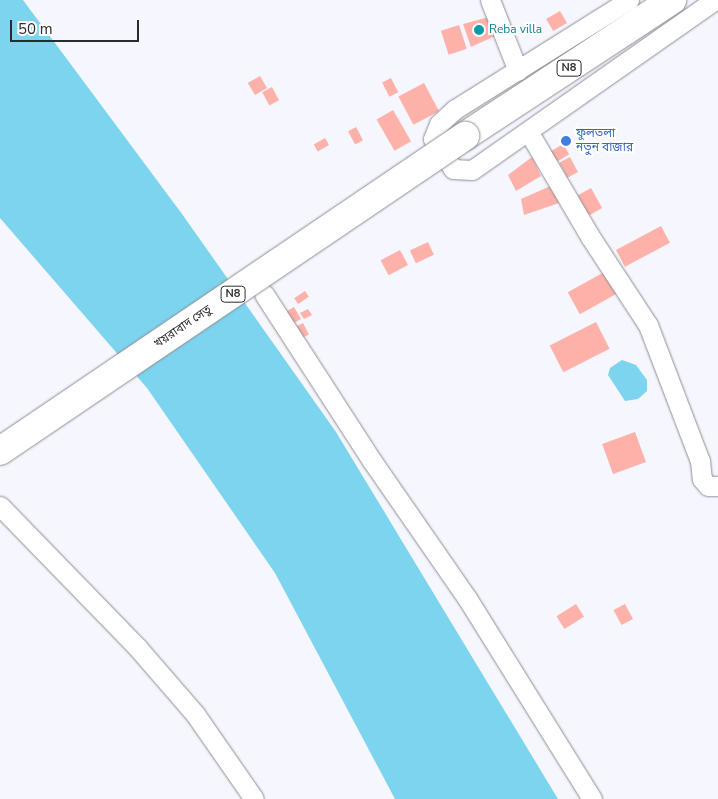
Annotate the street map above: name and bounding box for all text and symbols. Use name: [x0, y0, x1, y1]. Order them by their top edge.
scale bar: [12, 10, 141, 42]
text: 50 m: [18, 19, 53, 39]
place label: Reba villa: [489, 23, 542, 37]
marker: Reba villa: [473, 24, 485, 36]
road number: N8: [556, 59, 582, 76]
place label: ফুলতলা নতুন বাজার: [576, 127, 633, 155]
marker: ফুলতলা নতুন বাজার: [560, 135, 572, 147]
road number: N8: [220, 286, 246, 302]
street label: খয়রাবাদ সেতু: [152, 303, 214, 351]

